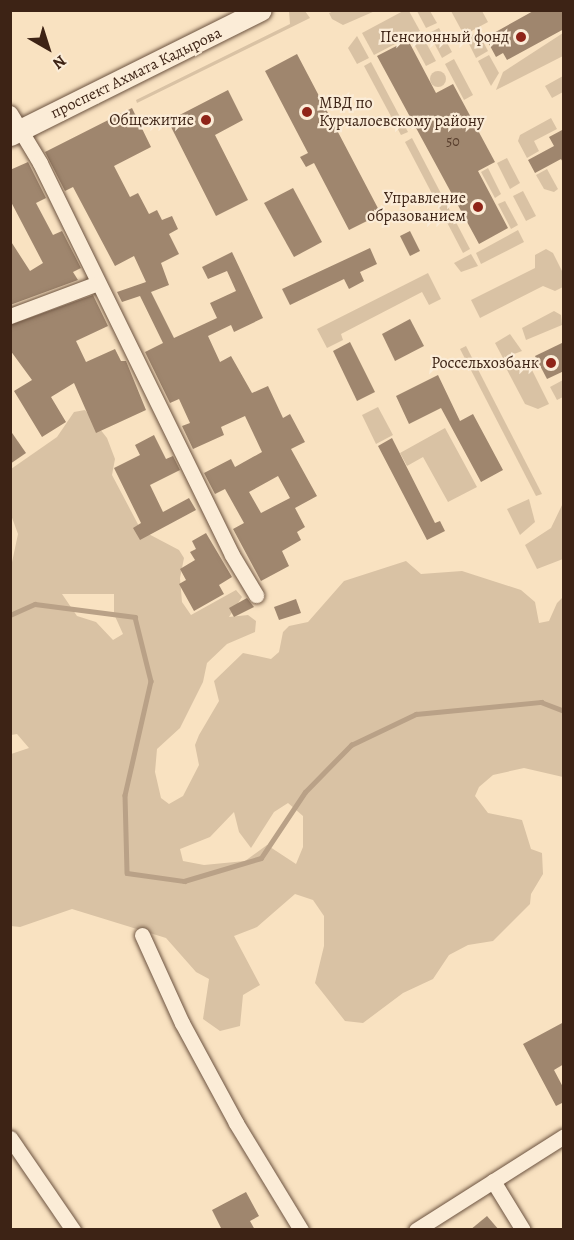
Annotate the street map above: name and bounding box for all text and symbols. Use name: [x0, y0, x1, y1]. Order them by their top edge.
north arrow: [18, 18, 78, 78]
street label: проспект Ахмата Кадырова: [47, 23, 225, 123]
place label: Пенсионный фонд: [380, 27, 509, 47]
marker: Пенсионный фонд: [514, 30, 528, 44]
text: N: [48, 50, 71, 74]
place label: МВД по Курчалоевскому району: [319, 93, 484, 131]
marker: МВД по Курчалоевскому району: [300, 105, 314, 119]
place label: Общежитие: [109, 110, 194, 130]
marker: Общежитие: [199, 113, 213, 127]
house number: 50: [446, 134, 460, 150]
place label: Управление образованием: [367, 188, 466, 226]
marker: Управление образованием: [471, 200, 485, 214]
place label: Россельхозбанк: [431, 353, 539, 373]
marker: Россельхозбанк: [544, 356, 558, 370]

